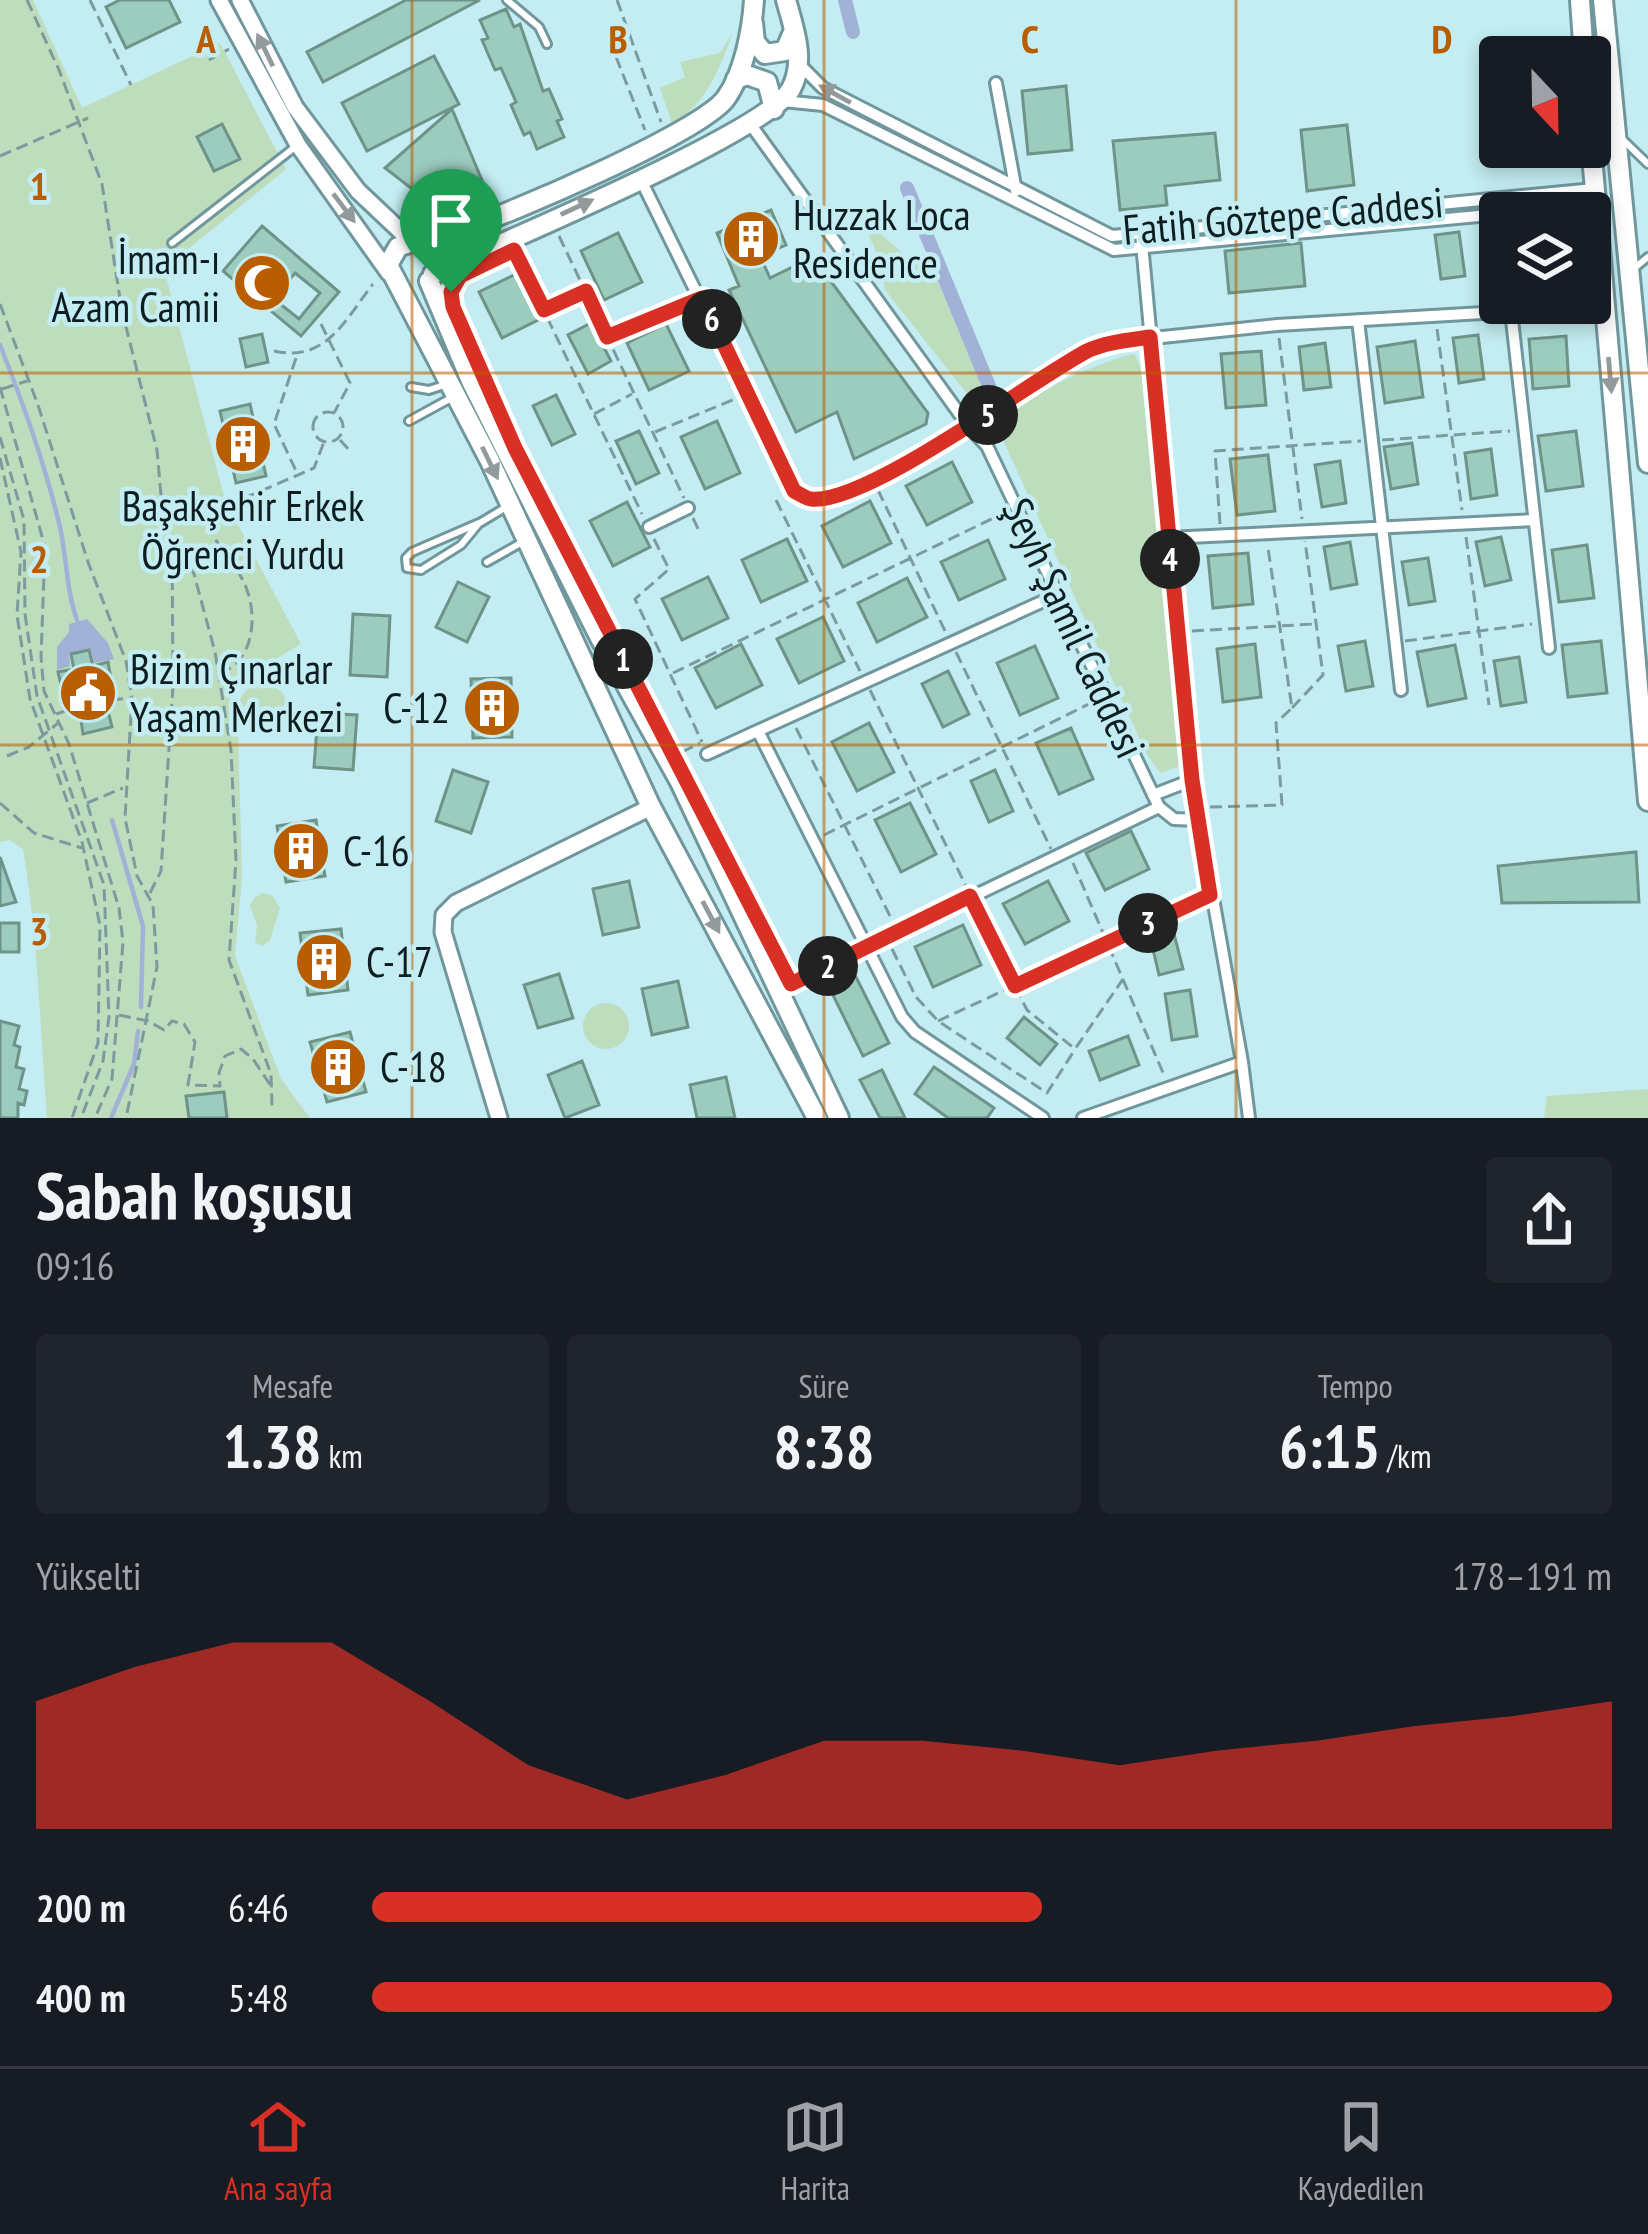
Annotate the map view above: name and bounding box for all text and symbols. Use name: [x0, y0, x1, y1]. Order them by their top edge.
text: A: [195, 13, 216, 64]
text: B: [608, 13, 628, 64]
text: C: [1021, 13, 1039, 64]
text: D: [1432, 13, 1452, 64]
one-way arrow: [255, 32, 275, 67]
north arrow: [1479, 36, 1611, 168]
map controls: [1479, 36, 1611, 324]
one-way arrow: [819, 84, 852, 105]
text: 1: [30, 160, 48, 211]
pin: [400, 169, 502, 292]
street label: Fatih Göztepe Caddesi: [1121, 174, 1445, 257]
icon: arrive: [418, 187, 484, 253]
place label: Huzzak Loca Residence: [793, 187, 970, 290]
one-way arrow: [332, 192, 356, 224]
button: layers: [1479, 192, 1611, 324]
one-way arrow: [560, 197, 595, 217]
building icon: Huzzak Loca Residence: [720, 208, 782, 270]
place label: İmam-ı Azam Camii: [52, 231, 220, 334]
mosque icon: İmam-ı Azam Camii: [231, 252, 293, 314]
pin: 6: [682, 289, 742, 349]
text: 6: [704, 297, 720, 340]
one-way arrow: [1601, 357, 1620, 394]
pin: 5: [958, 385, 1018, 445]
text: 5: [980, 393, 996, 436]
building icon: Başakşehir Erkek Öğrenci Yurdu: [212, 413, 274, 475]
one-way arrow: [480, 445, 500, 480]
place label: Başakşehir Erkek Öğrenci Yurdu: [122, 478, 364, 581]
street label: Şeyh Şamil Caddesi: [990, 489, 1159, 766]
pin: 4: [1140, 529, 1200, 589]
text: 2: [30, 533, 48, 584]
text: 4: [1162, 537, 1178, 580]
pin: 1: [593, 629, 653, 689]
text: 1: [615, 637, 631, 680]
place label: Bizim Çınarlar Yaşam Merkezi: [130, 641, 343, 744]
public building icon: Bizim Çınarlar Yaşam Merkezi: [57, 662, 119, 724]
building icon: C-12: [461, 677, 523, 739]
place label: C-12: [383, 680, 450, 735]
building icon: C-16: [270, 820, 332, 882]
place label: C-16: [343, 823, 410, 878]
pin: 3: [1118, 893, 1178, 953]
one-way arrow: [700, 899, 721, 934]
text: 3: [1140, 901, 1156, 944]
text: 3: [30, 905, 48, 956]
building icon: C-17: [293, 931, 355, 993]
place label: C-17: [366, 934, 433, 989]
pin: 2: [798, 936, 858, 996]
text: 2: [820, 944, 836, 987]
building icon: C-18: [307, 1036, 369, 1098]
place label: C-18: [380, 1039, 447, 1094]
text: Sabah koşusu: [36, 1152, 353, 1237]
button: share: [1486, 1157, 1612, 1283]
text: 09:16: [36, 1240, 114, 1291]
text: Mesafe: [252, 1364, 333, 1407]
text: Süre: [798, 1364, 850, 1407]
text: Tempo: [1318, 1364, 1393, 1407]
text: 1.38: [223, 1407, 321, 1485]
text: 8:38: [773, 1407, 875, 1485]
text: 6:15: [1279, 1407, 1380, 1485]
text: km: [321, 1434, 363, 1477]
text: /km: [1380, 1434, 1431, 1477]
text: Yükselti: [36, 1550, 141, 1601]
text: 178–191 m: [1452, 1550, 1612, 1601]
text: 200 m: [36, 1882, 126, 1933]
text: 6:46: [228, 1882, 289, 1933]
text: 400 m: [36, 1972, 126, 2023]
text: 5:48: [228, 1972, 289, 2023]
tab: Ana sayfa: [224, 2094, 333, 2209]
tab: Harita: [780, 2094, 850, 2209]
tab: Kaydedilen: [1298, 2094, 1424, 2209]

